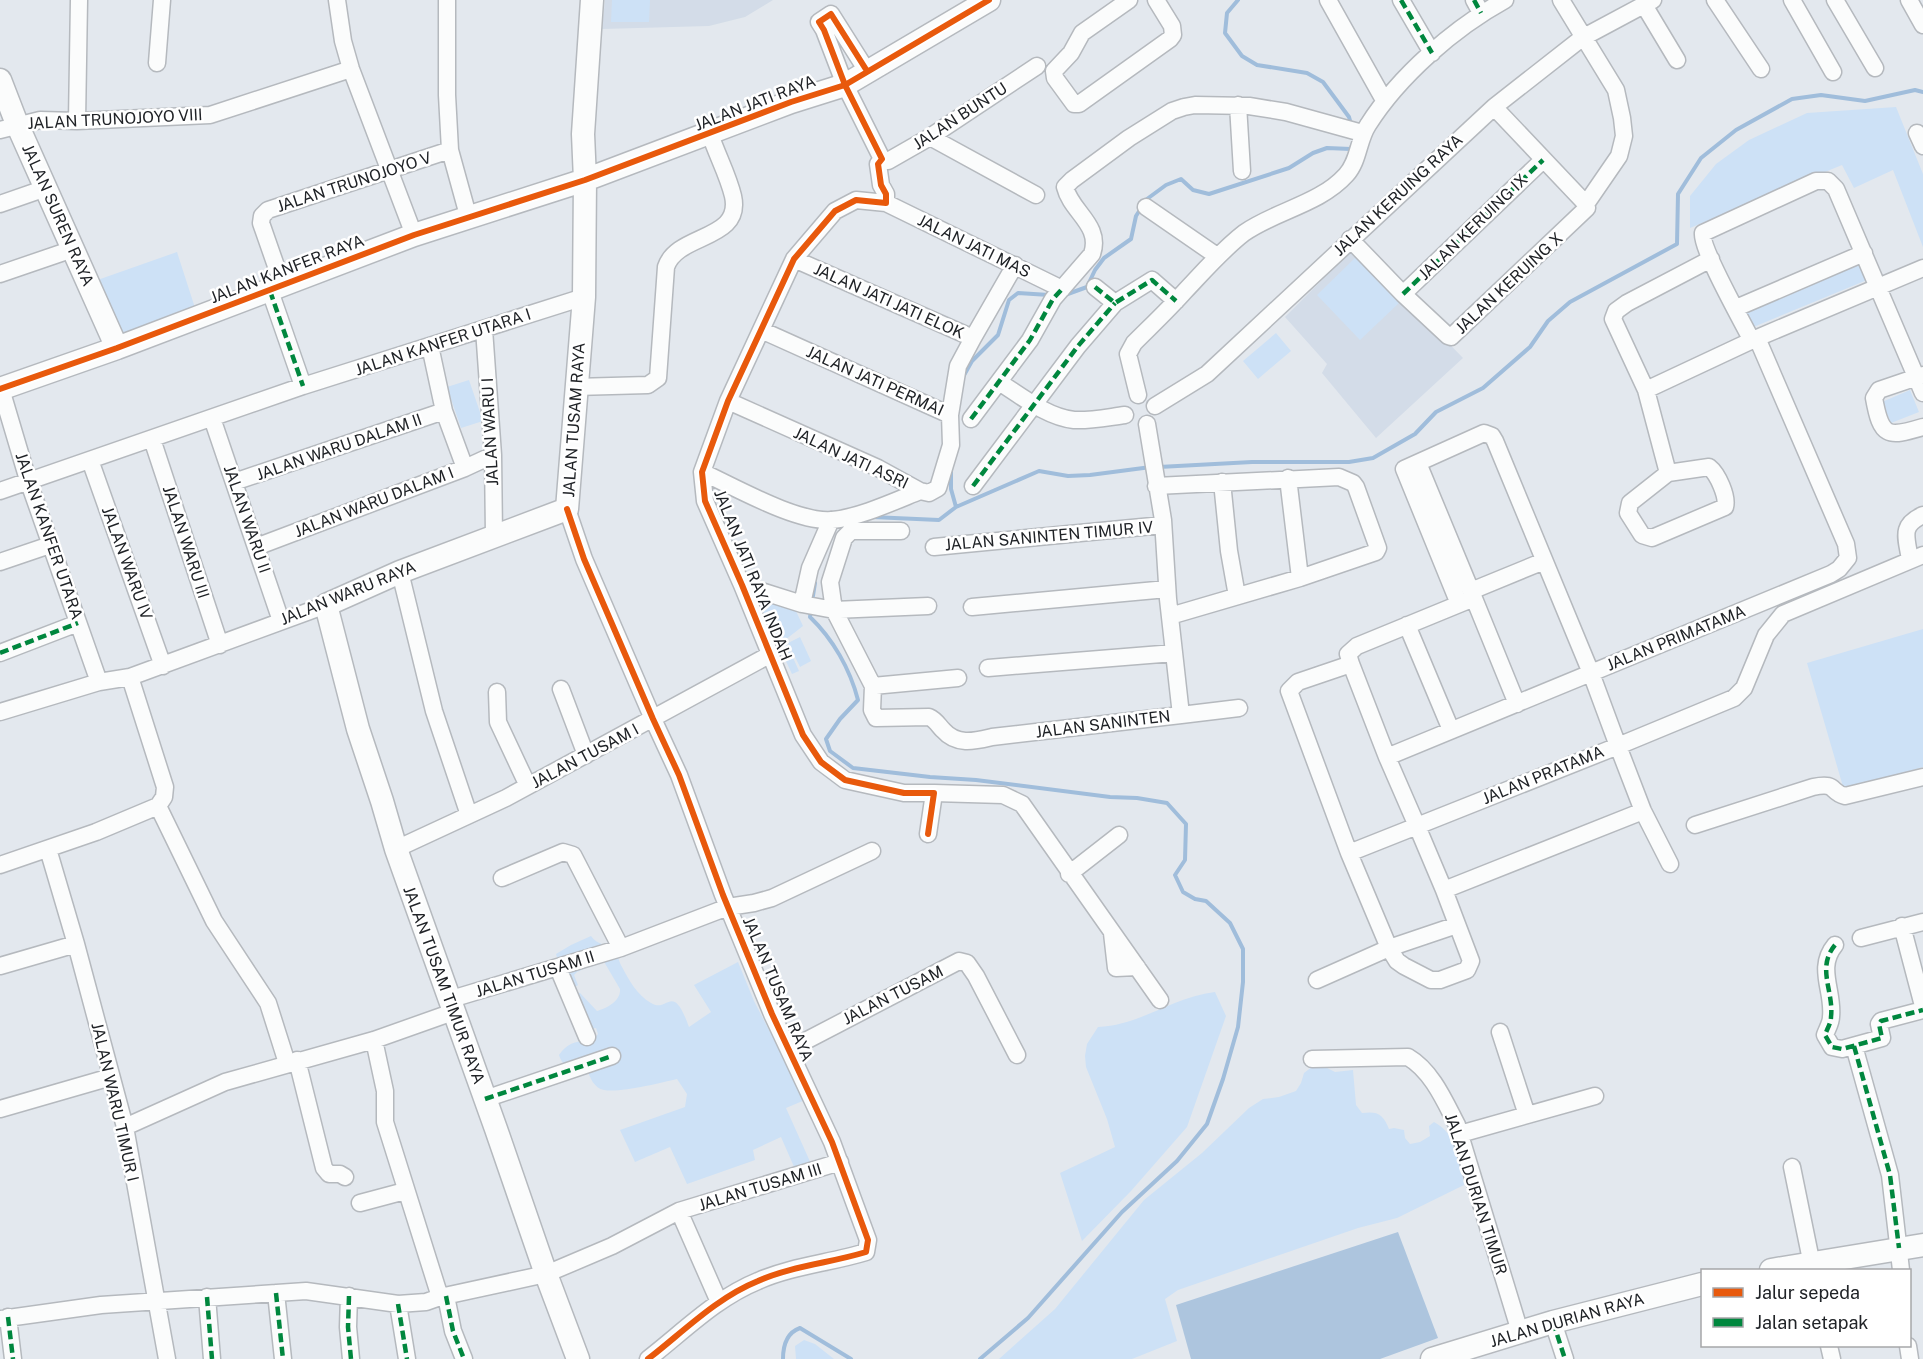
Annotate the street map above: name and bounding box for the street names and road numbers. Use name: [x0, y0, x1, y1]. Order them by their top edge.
street label: JALAN JATI RAYA: [692, 71, 818, 135]
street label: JALAN BUNTU: [909, 78, 1011, 154]
street label: JALAN TRUNOJOYO VIII: [27, 105, 203, 133]
street label: JALAN KERUING RAYA: [1330, 130, 1466, 260]
street label: JALAN SUREN RAYA: [18, 141, 98, 289]
street label: JALAN TRUNOJOYO V: [274, 148, 434, 216]
street label: JALAN KERUING IX: [1415, 170, 1531, 284]
street label: JALAN JATI MAS: [914, 210, 1034, 282]
street label: JALAN KERUING X: [1451, 228, 1567, 338]
street label: JALAN KANFER RAYA: [207, 231, 367, 307]
street label: JALAN JATI JATI ELOK: [811, 259, 967, 343]
street label: JALAN KANFER UTARA I: [353, 305, 533, 379]
street label: JALAN TUSAM RAYA: [559, 342, 589, 498]
street label: JALAN JATI PERMAI: [803, 342, 947, 420]
street label: JALAN WARU I: [478, 377, 502, 487]
street label: JALAN WARU DALAM II: [254, 410, 424, 484]
street label: JALAN JATI ASRI: [791, 423, 911, 493]
street label: JALAN KANFER UTARA: [11, 450, 87, 622]
street label: JALAN WARU II: [220, 463, 274, 575]
street label: JALAN WARU DALAM I: [292, 463, 456, 541]
street label: JALAN WARU III: [159, 483, 213, 601]
street label: JALAN JATI RAYA INDAH: [710, 487, 796, 663]
street label: JALAN WARU IV: [98, 504, 156, 622]
street label: JALAN SANINTEN TIMUR IV: [944, 517, 1154, 555]
street label: JALAN WARU RAYA: [277, 557, 419, 629]
street label: JALAN PRIMATAMA: [1604, 601, 1748, 675]
street label: JALAN SANINTEN: [1034, 706, 1172, 742]
street label: JALAN TUSAM I: [528, 720, 642, 792]
street label: JALAN PRATAMA: [1479, 742, 1607, 808]
street label: JALAN TUSAM TIMUR RAYA: [399, 883, 489, 1087]
street label: JALAN TUSAM RAYA: [739, 914, 817, 1064]
street label: JALAN TUSAM II: [473, 947, 597, 1001]
street label: JALAN TUSAM: [839, 961, 947, 1029]
street label: JALAN WARU TIMUR I: [87, 1021, 143, 1183]
street label: JALAN DURIAN TIMUR: [1441, 1111, 1511, 1277]
street label: JALAN TUSAM III: [696, 1159, 824, 1215]
street label: JALAN DURIAN RAYA: [1488, 1289, 1646, 1351]

